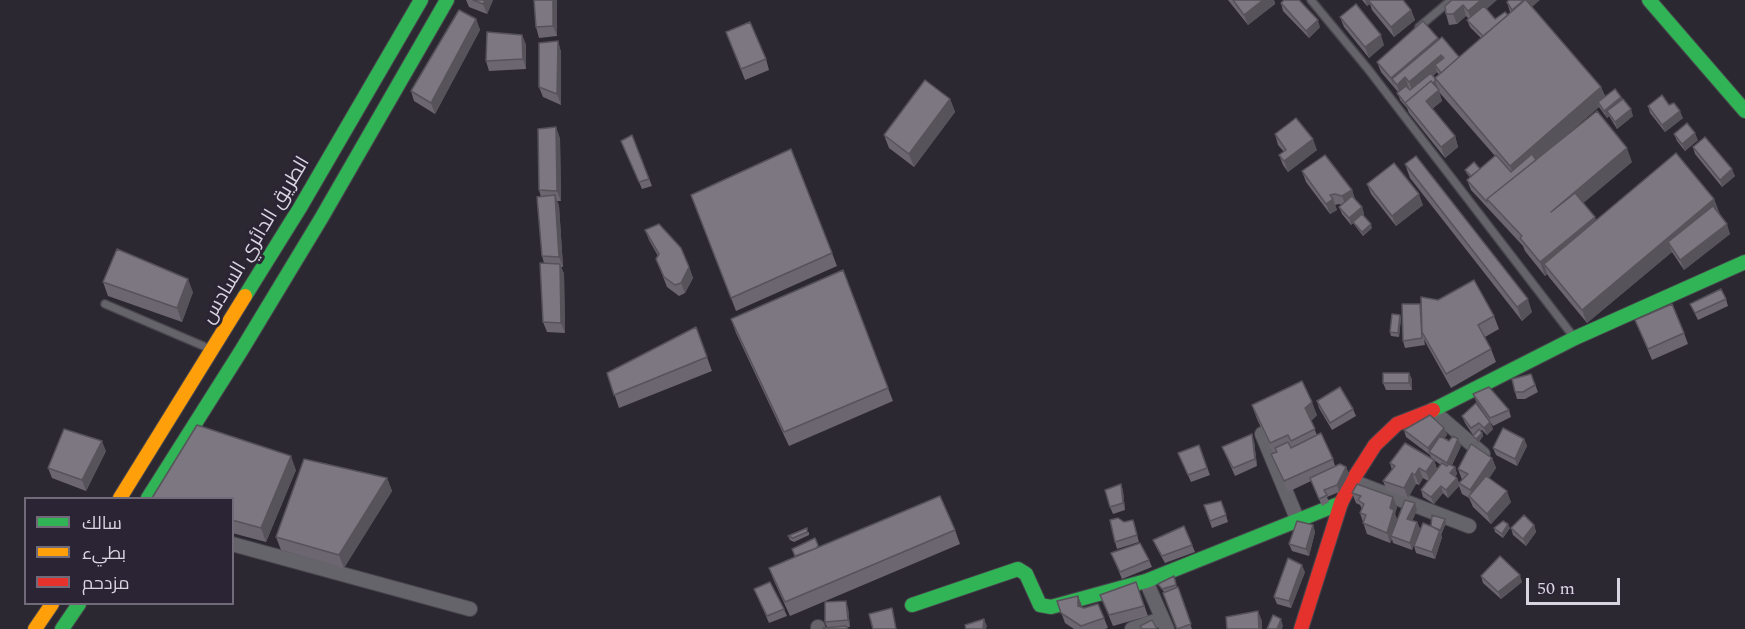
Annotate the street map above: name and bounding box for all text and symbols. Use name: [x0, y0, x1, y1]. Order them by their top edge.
street label: الطريق الدائري السادس: [198, 153, 316, 329]
legend: [24, 497, 234, 605]
text: سالك: [82, 510, 122, 537]
text: بطيء: [82, 540, 126, 567]
scale bar: [1529, 566, 1624, 604]
text: مزدحم: [82, 570, 130, 597]
text: 50 m: [1537, 575, 1575, 602]

